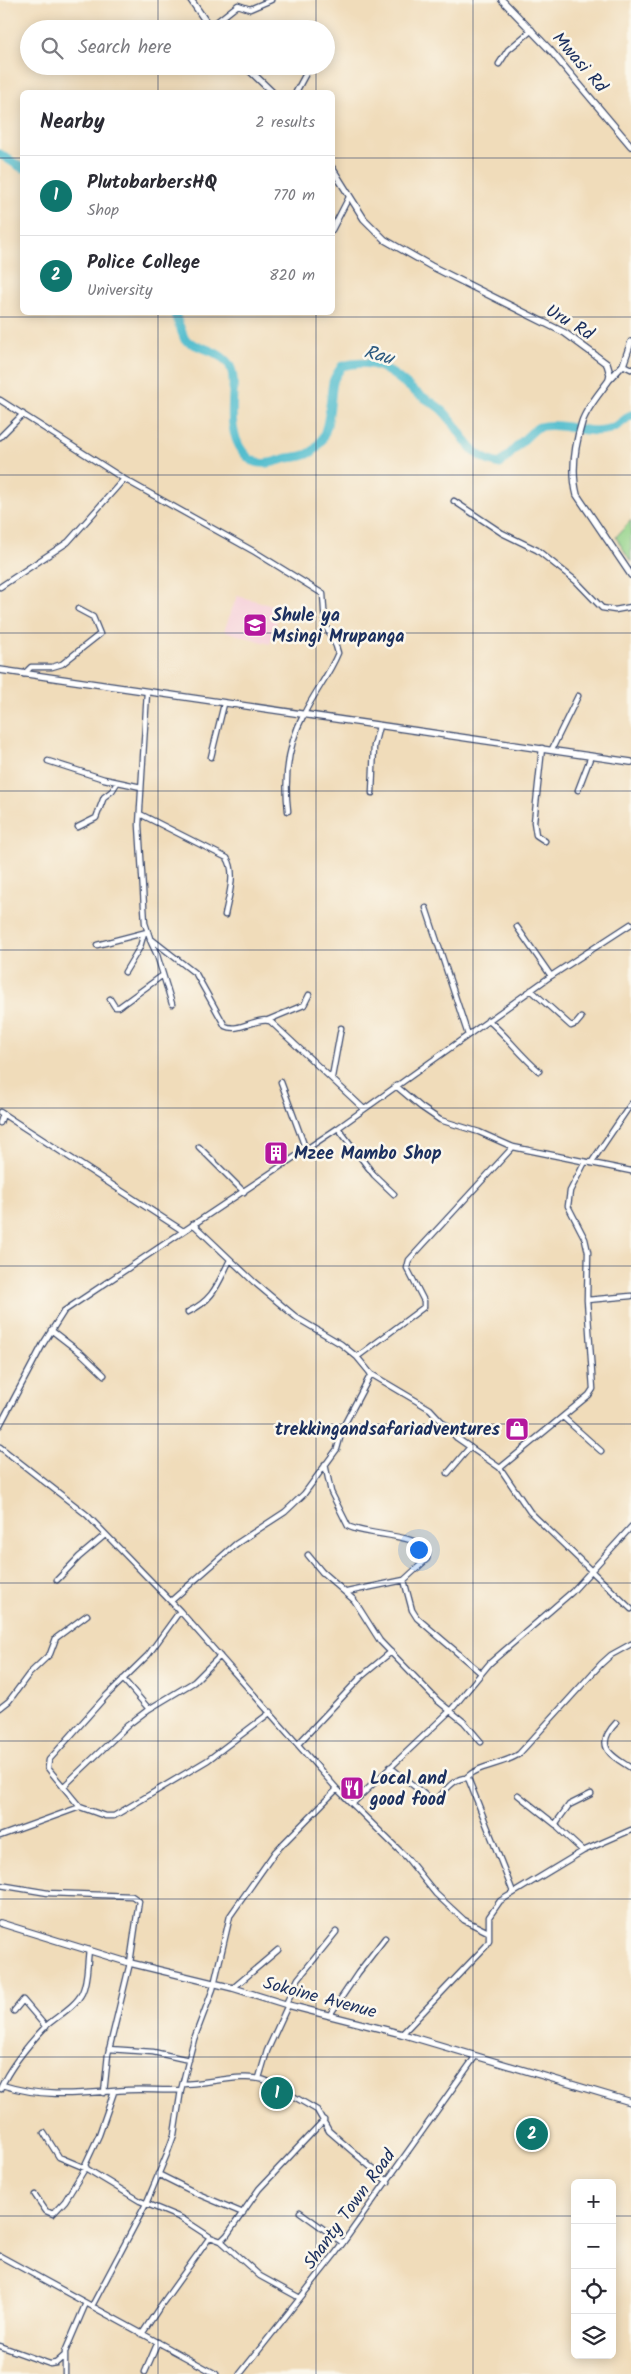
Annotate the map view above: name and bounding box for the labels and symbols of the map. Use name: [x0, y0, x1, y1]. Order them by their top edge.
street label: Mwasi Rd: [544, 26, 615, 101]
street label: Uru Rd: [539, 297, 600, 350]
water label: Rau: [361, 338, 398, 375]
place label: Shule ya Msingi Mrupanga: [272, 602, 404, 652]
school or university icon: Shule ya Msingi Mrupanga: [242, 612, 268, 638]
building icon: Mzee Mambo Shop: [263, 1140, 289, 1166]
place label: Mzee Mambo Shop: [294, 1140, 442, 1169]
place label: trekkingandsafariadventures: [275, 1416, 501, 1445]
shop icon: trekkingandsafariadventures: [504, 1416, 530, 1442]
your location: [406, 1537, 432, 1563]
place label: Local and good food: [369, 1765, 447, 1815]
restaurant icon: Local and good food: [339, 1775, 365, 1801]
street label: Sokoine Avenue: [260, 1969, 380, 2028]
pin: 1: [261, 2074, 293, 2112]
pin: 2: [516, 2115, 548, 2153]
street label: Shanty Town Road: [297, 2143, 404, 2276]

